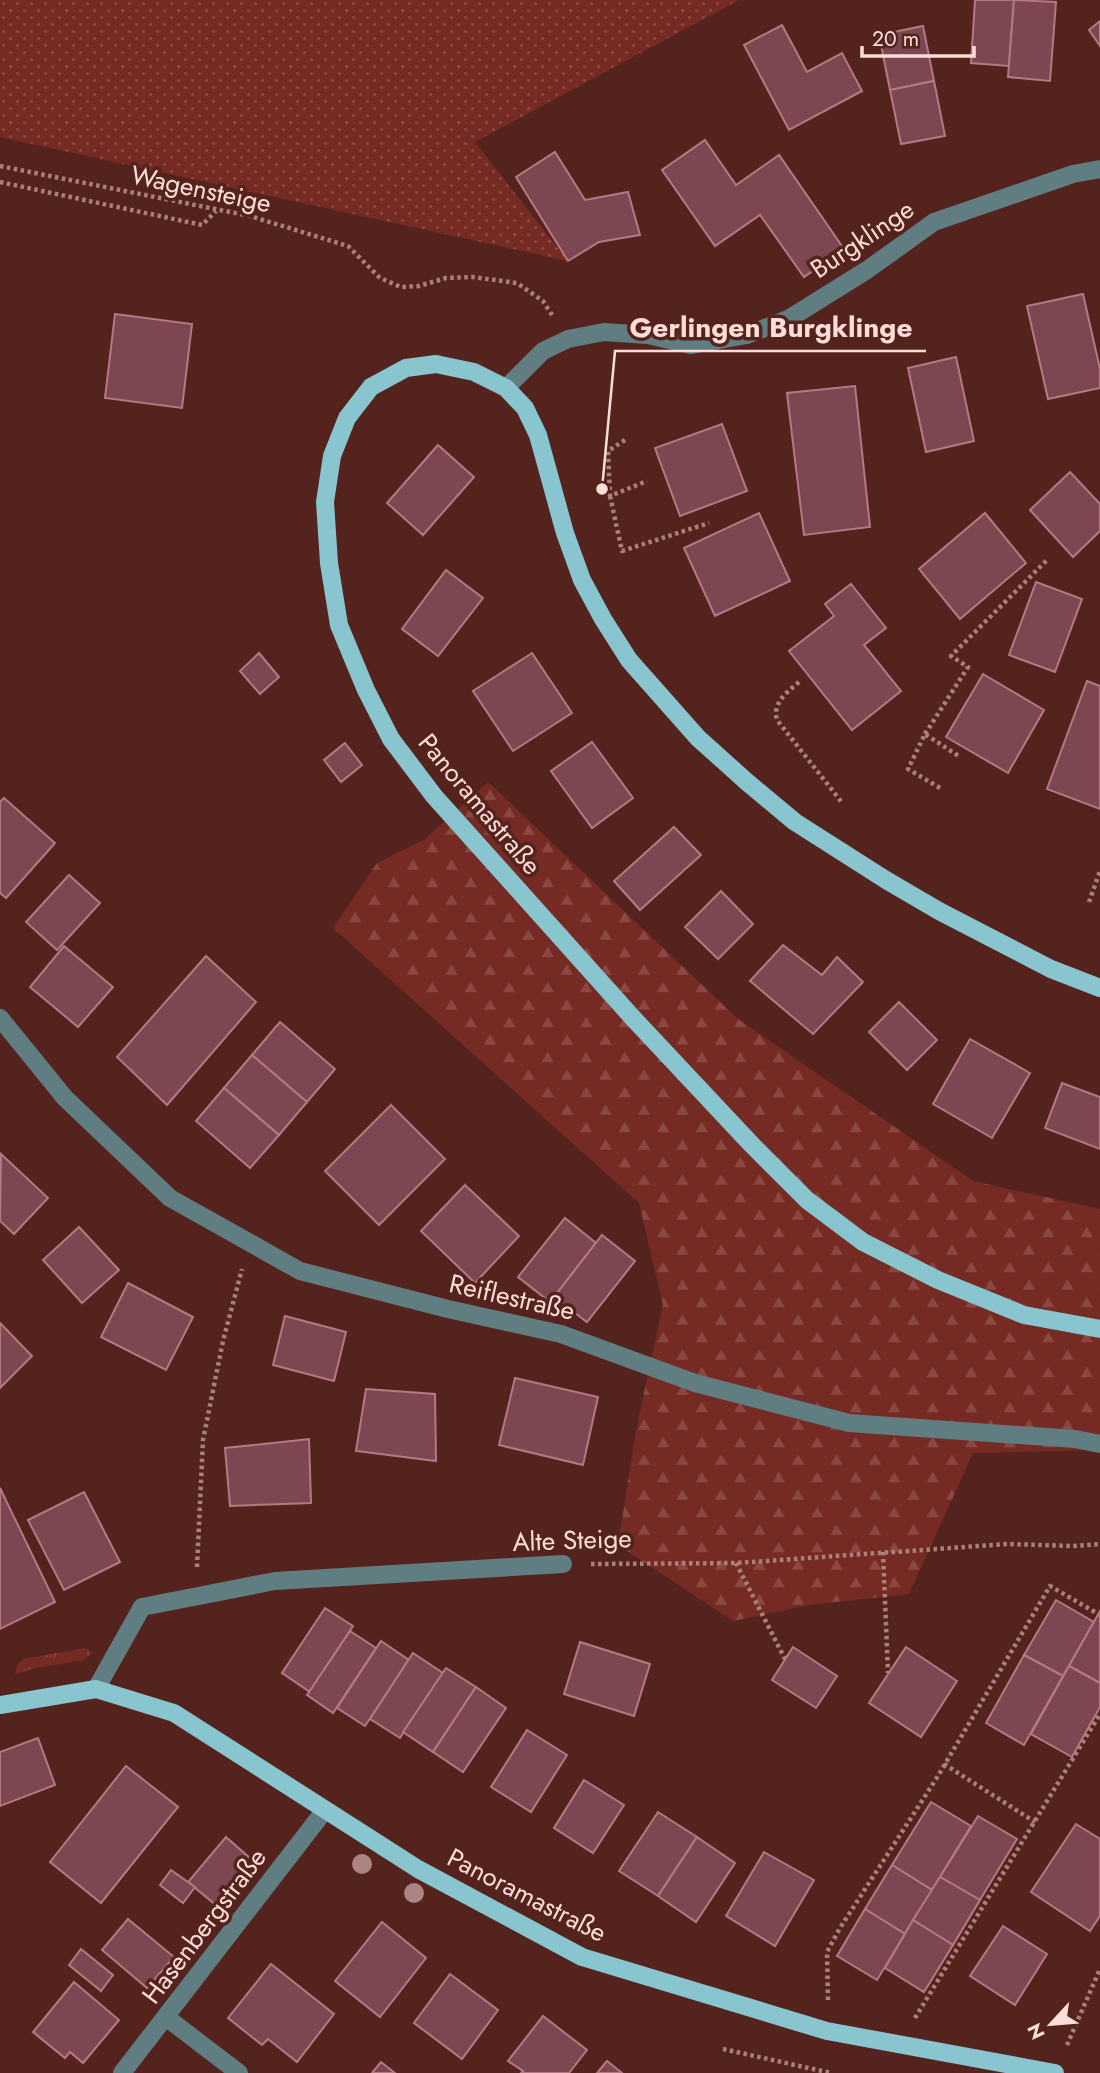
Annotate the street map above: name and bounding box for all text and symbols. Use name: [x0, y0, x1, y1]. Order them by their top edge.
scale bar: [862, 14, 974, 58]
text: 20 m: [872, 24, 919, 54]
street label: Wagensteige: [127, 156, 275, 222]
street label: Burgklinge: [803, 190, 921, 288]
callout: Gerlingen Burgklinge: [615, 302, 926, 351]
text: Gerlingen Burgklinge: [630, 307, 912, 348]
street label: Panoramastraße: [409, 725, 551, 883]
street label: Reiflestraße: [445, 1264, 579, 1330]
street label: Alte Steige: [512, 1519, 632, 1561]
street label: Panoramastraße: [441, 1839, 613, 1951]
street label: Hasenbergstraße: [133, 1840, 275, 2012]
north arrow: [1016, 1989, 1086, 2059]
text: N: [1021, 2019, 1052, 2044]

